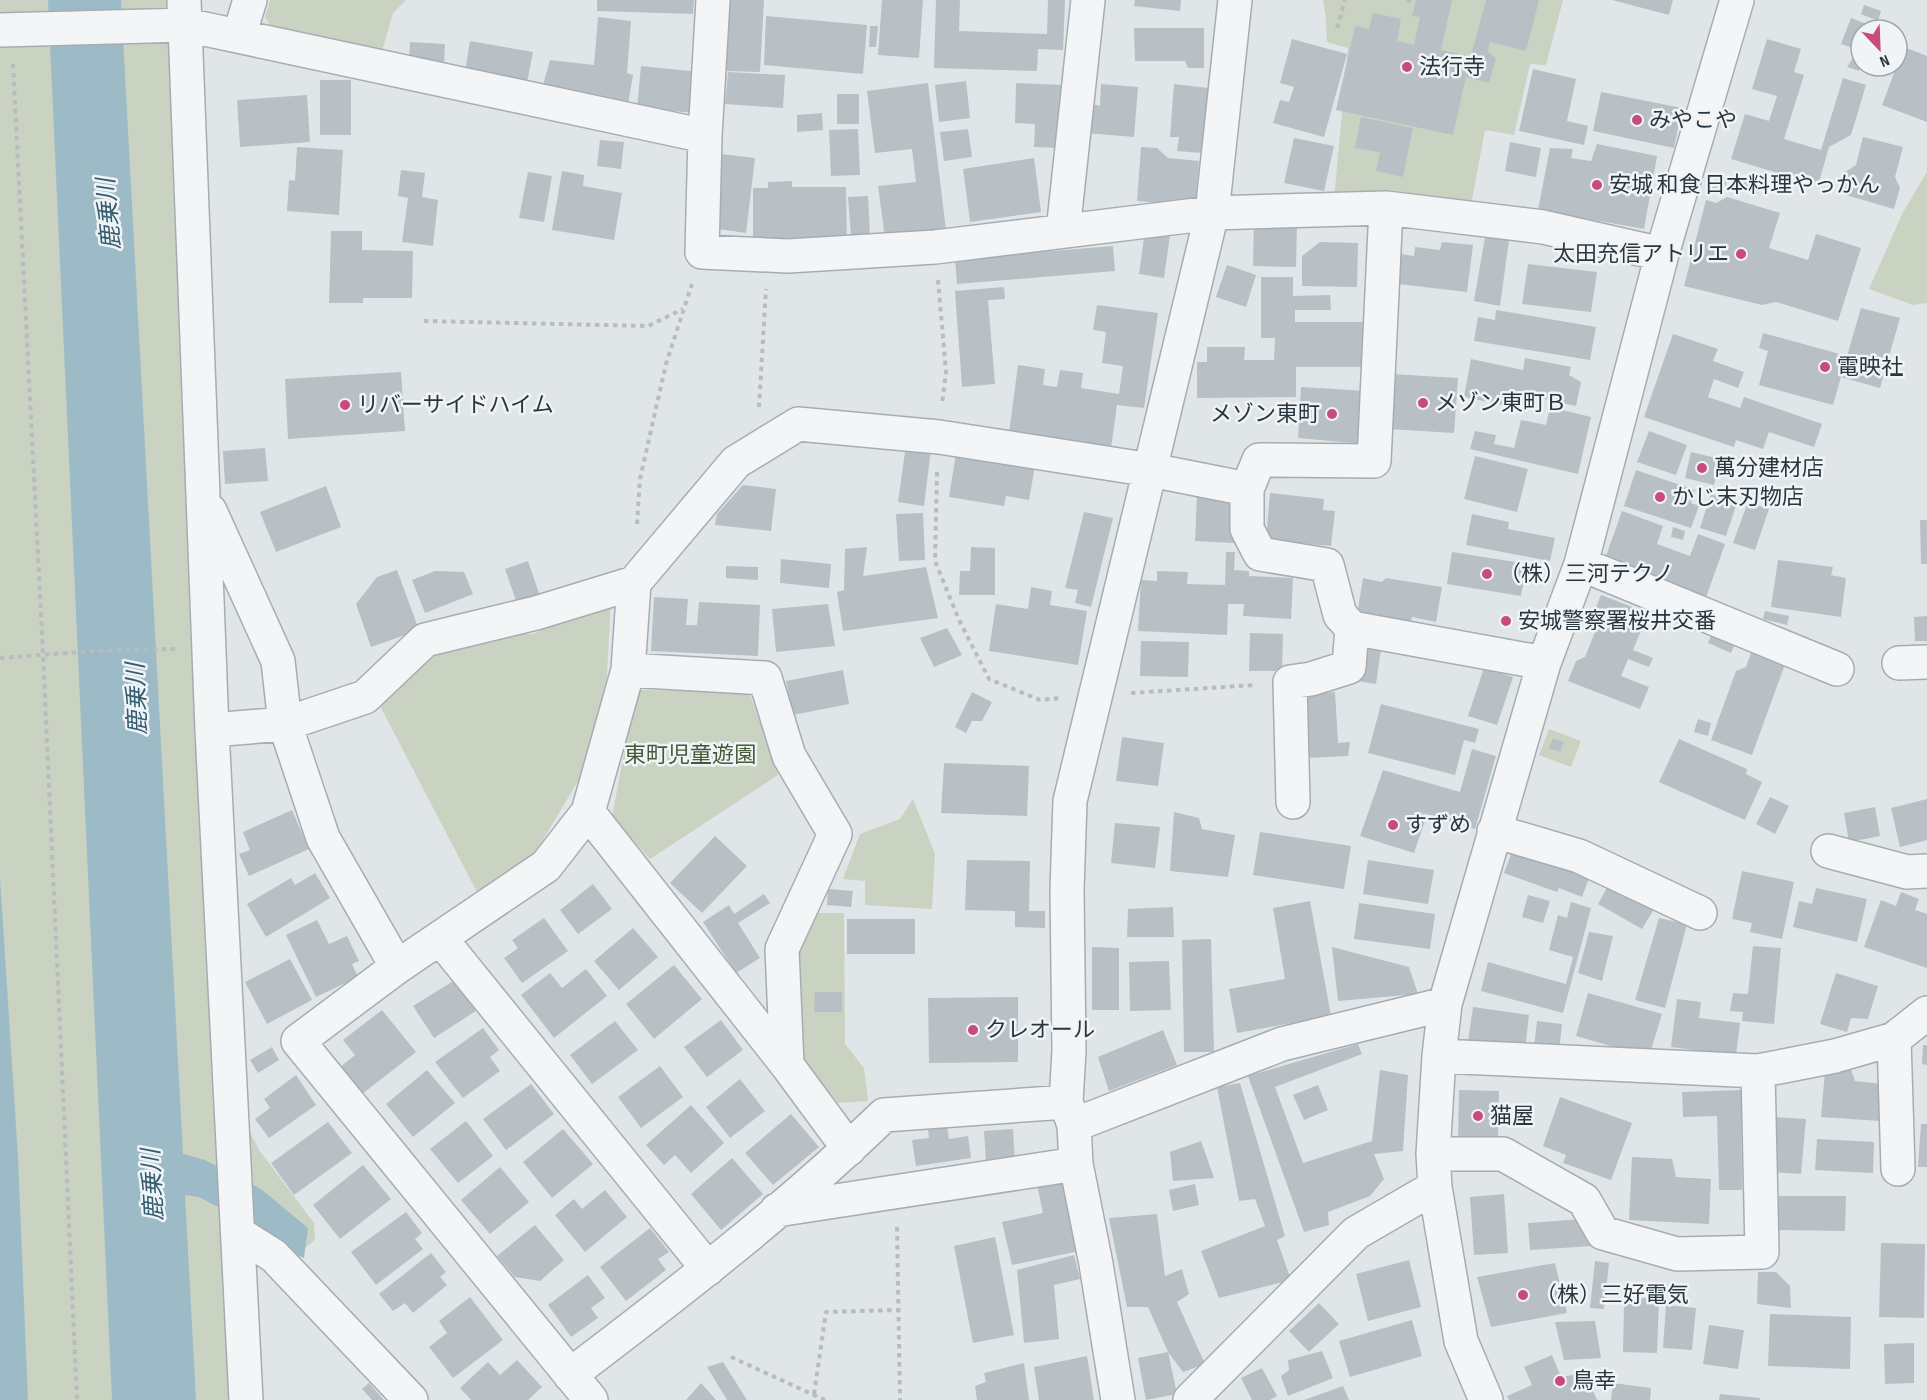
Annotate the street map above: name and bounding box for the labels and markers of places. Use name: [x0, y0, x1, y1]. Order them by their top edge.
place label: 法行寺: [1419, 54, 1485, 81]
marker: 法行寺: [1400, 60, 1414, 74]
place label: みやこや: [1649, 107, 1737, 134]
marker: みやこや: [1630, 113, 1644, 127]
place label: 安城 和食 日本料理やっかん: [1609, 172, 1880, 199]
marker: 安城 和食 日本料理やっかん: [1590, 178, 1604, 192]
place label: 太田充信アトリエ: [1553, 241, 1729, 268]
marker: 太田充信アトリエ: [1734, 247, 1748, 261]
place label: 電映社: [1837, 354, 1903, 381]
marker: 電映社: [1818, 360, 1832, 374]
place label: メゾン東町Ｂ: [1435, 390, 1567, 417]
place label: リバーサイドハイム: [357, 392, 554, 419]
marker: メゾン東町Ｂ: [1416, 396, 1430, 410]
marker: リバーサイドハイム: [338, 398, 352, 412]
place label: メゾン東町: [1210, 401, 1320, 428]
marker: メゾン東町: [1325, 407, 1339, 421]
place label: 萬分建材店: [1714, 455, 1824, 482]
marker: 萬分建材店: [1695, 461, 1709, 475]
place label: かじ末刃物店: [1672, 484, 1804, 511]
marker: かじ末刃物店: [1653, 490, 1667, 504]
place label: （株）三河テクノ: [1499, 561, 1674, 588]
marker: （株）三河テクノ: [1480, 567, 1494, 581]
place label: 安城警察署桜井交番: [1518, 608, 1716, 635]
marker: 安城警察署桜井交番: [1499, 614, 1513, 628]
place label: すずめ: [1405, 812, 1471, 839]
marker: すずめ: [1386, 818, 1400, 832]
place label: クレオール: [985, 1017, 1095, 1044]
marker: クレオール: [966, 1023, 980, 1037]
place label: 猫屋: [1490, 1103, 1534, 1130]
marker: 猫屋: [1471, 1109, 1485, 1123]
place label: （株）三好電気: [1535, 1282, 1689, 1309]
marker: （株）三好電気: [1516, 1288, 1530, 1302]
place label: 鳥幸: [1572, 1368, 1616, 1395]
marker: 鳥幸: [1553, 1374, 1567, 1388]

